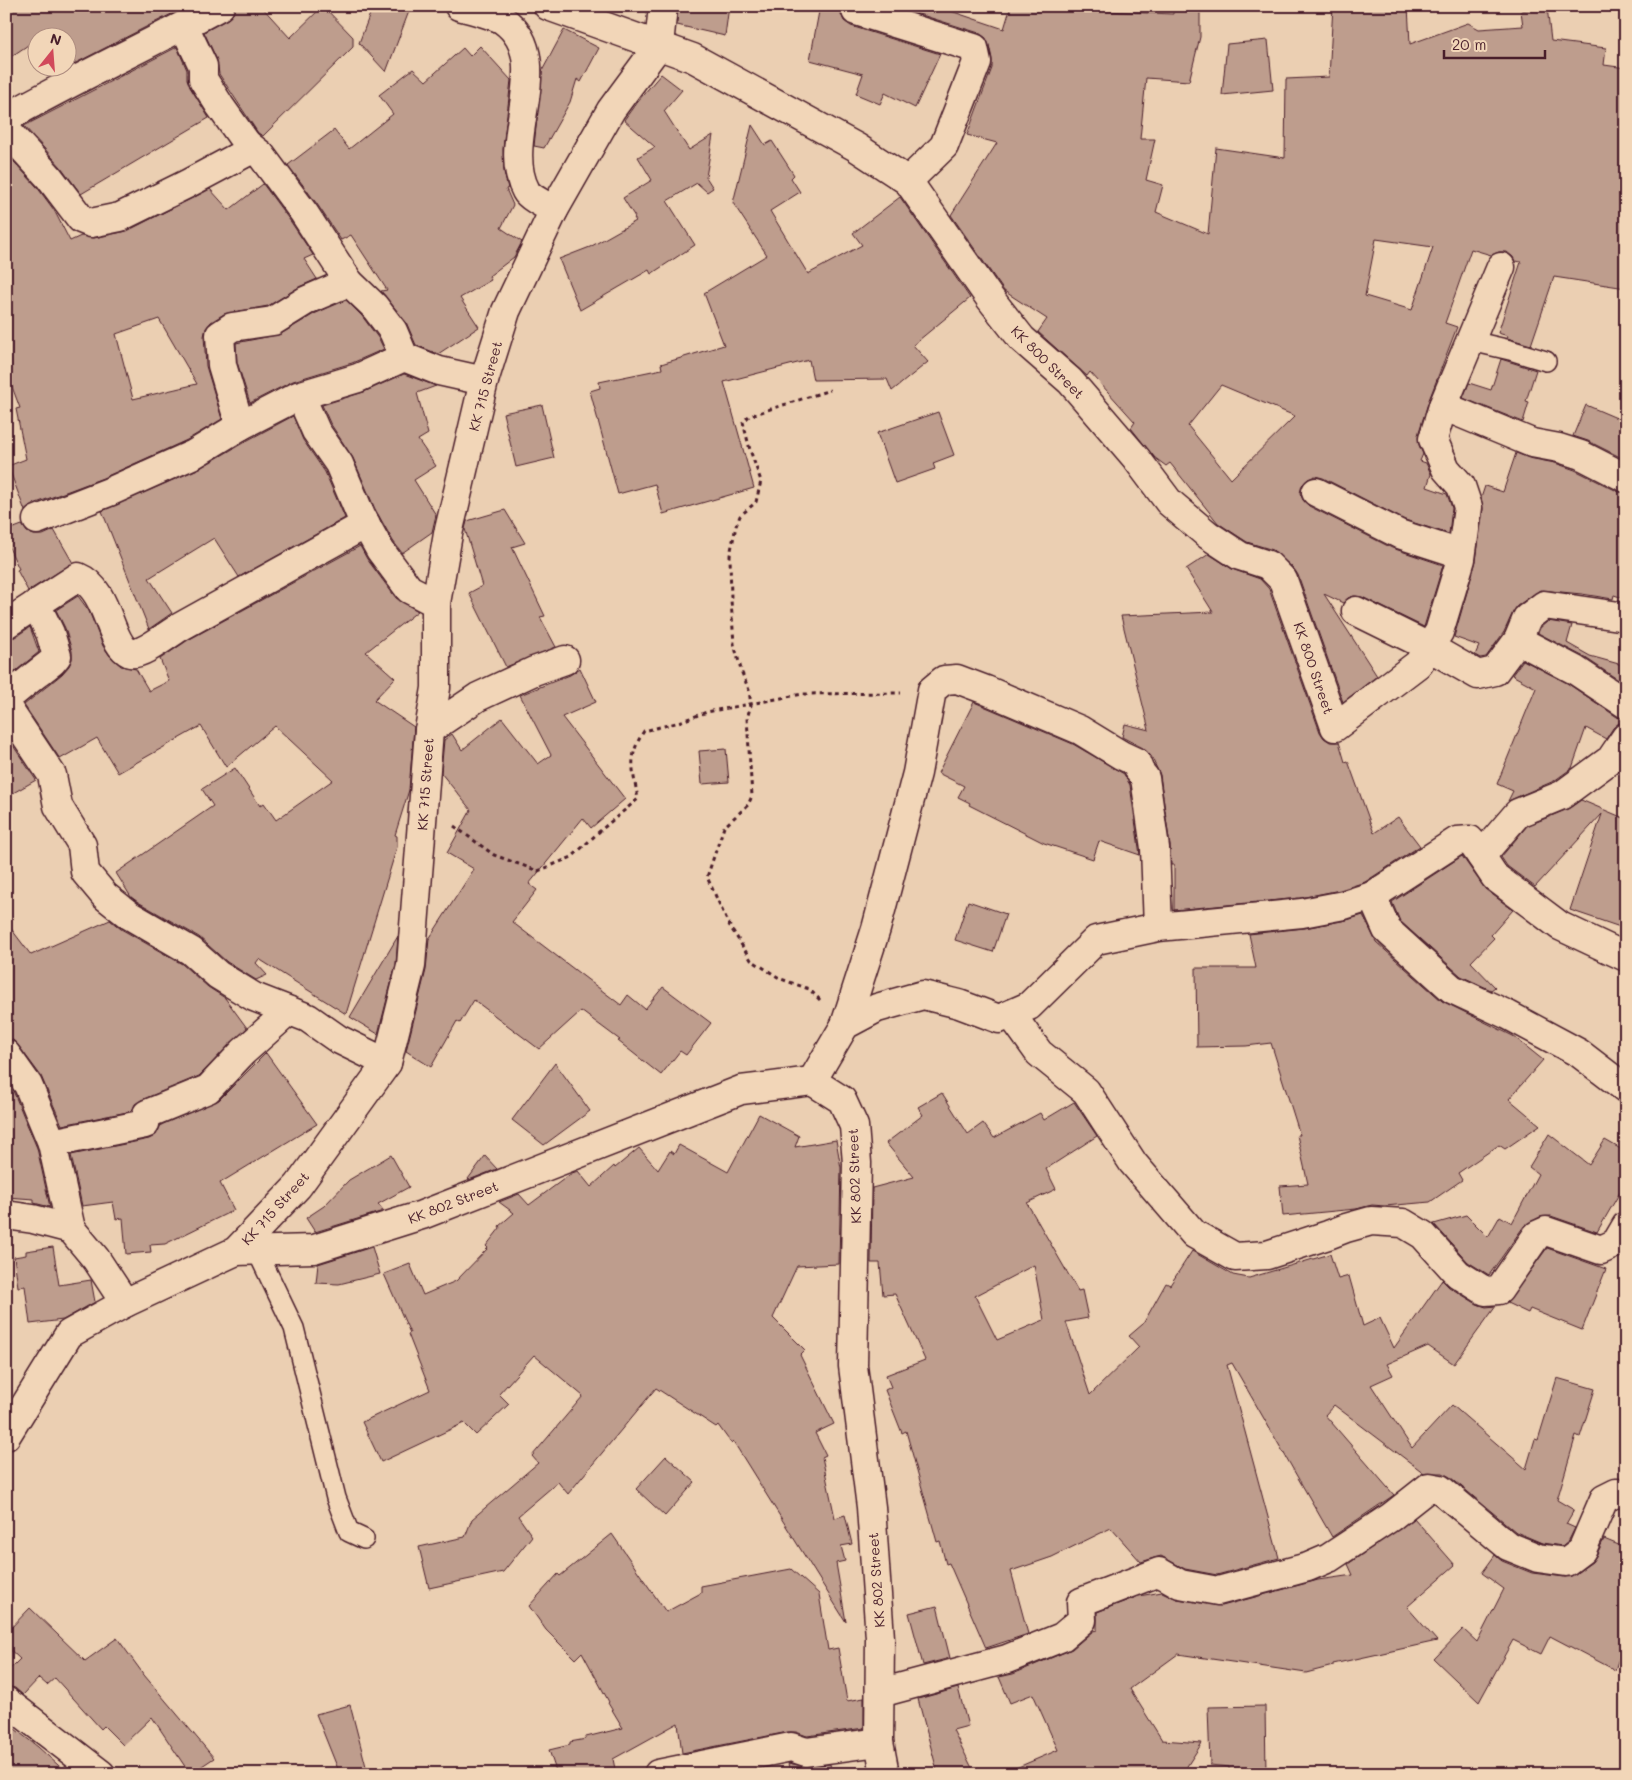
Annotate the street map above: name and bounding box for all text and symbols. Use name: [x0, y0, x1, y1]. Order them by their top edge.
north arrow: [28, 28, 78, 78]
text: N: [48, 28, 64, 50]
scale bar: [1444, 28, 1546, 60]
text: 20 m: [1452, 34, 1486, 54]
street label: KK 800 Street: [1007, 321, 1089, 403]
street label: KK 715 Street: [464, 339, 506, 433]
street label: KK 800 Street: [1289, 619, 1339, 717]
street label: KK 715 Street: [412, 737, 438, 831]
street label: KK 802 Street: [843, 1128, 865, 1224]
street label: KK 715 Street: [237, 1167, 313, 1249]
street label: KK 802 Street: [405, 1176, 501, 1228]
street label: KK 802 Street: [863, 1532, 889, 1628]

